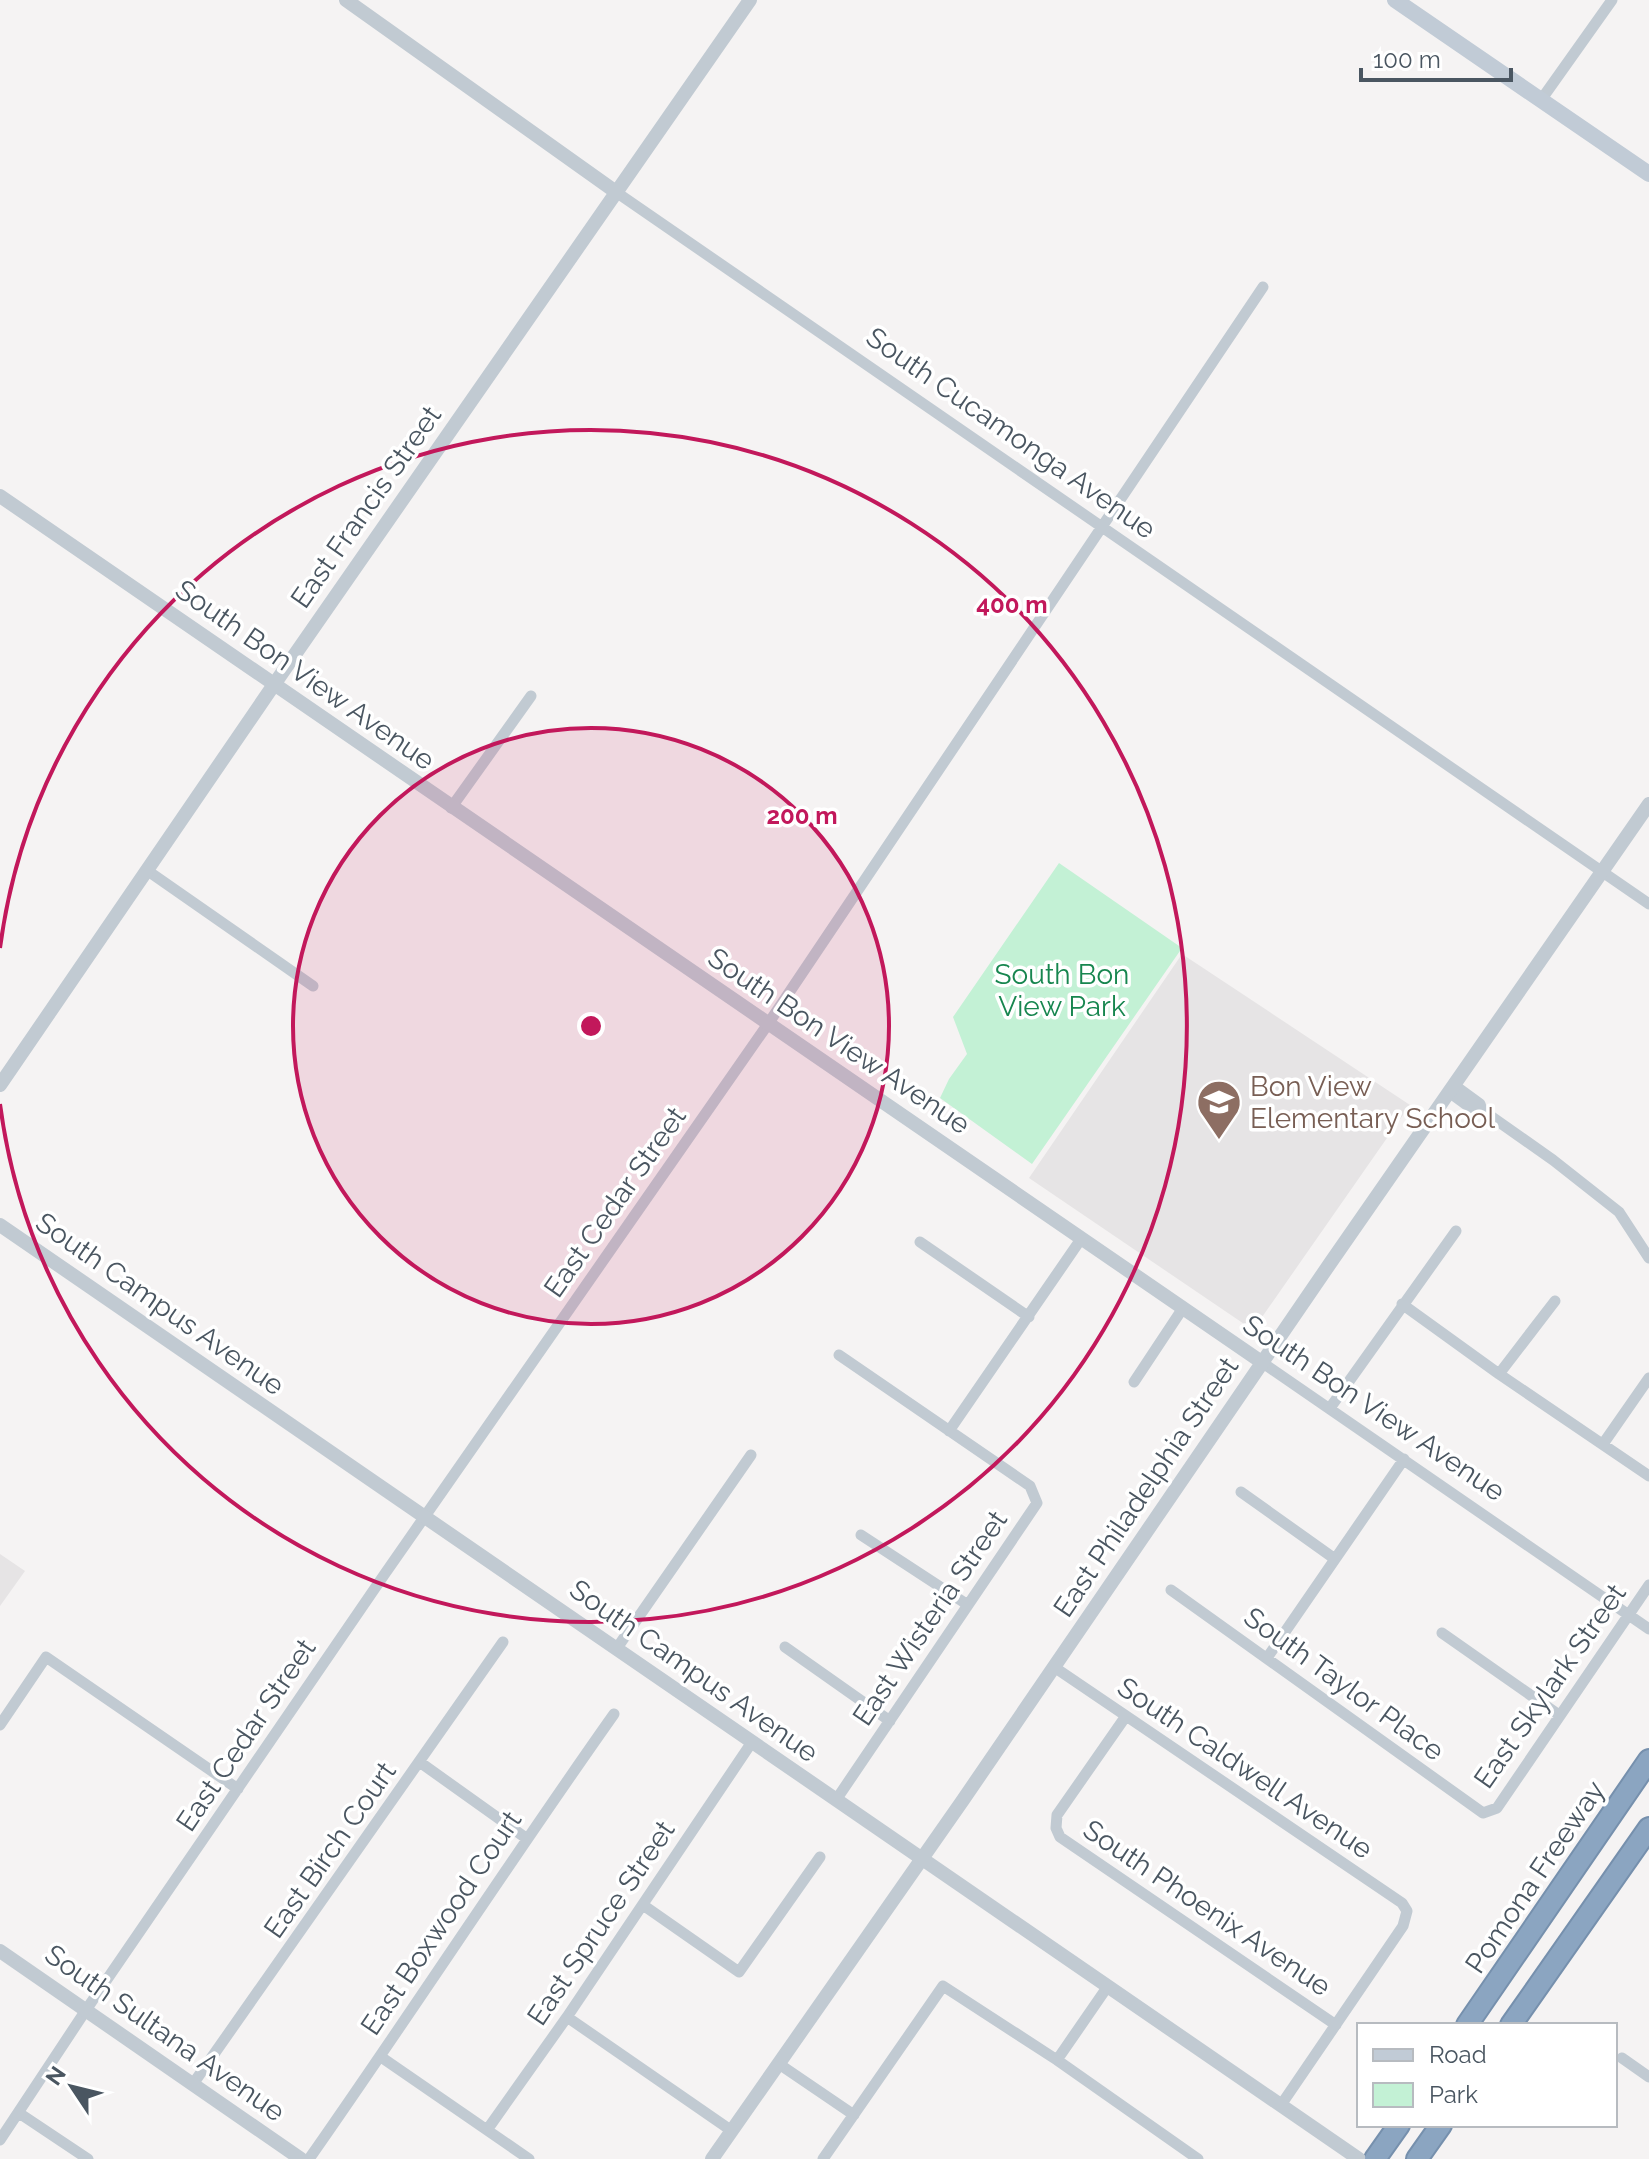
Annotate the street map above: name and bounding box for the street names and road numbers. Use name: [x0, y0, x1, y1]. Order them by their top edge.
street label: South Cucamonga Avenue: [860, 320, 1162, 546]
street label: East Francis Street: [284, 399, 448, 614]
street label: South Bon View Avenue: [169, 573, 441, 777]
street label: South Bon View Avenue: [702, 941, 976, 1141]
street label: East Cedar Street: [537, 1100, 693, 1303]
street label: South Campus Avenue: [30, 1206, 290, 1402]
street label: South Bon View Avenue: [1237, 1308, 1511, 1508]
street label: East Philadelphia Street: [1047, 1350, 1246, 1623]
street label: East Wisteria Street: [846, 1504, 1014, 1732]
street label: South Campus Avenue: [564, 1573, 824, 1769]
street label: East Skylark Street: [1467, 1577, 1633, 1794]
street label: South Taylor Place: [1238, 1600, 1450, 1768]
street label: East Cedar Street: [170, 1632, 323, 1837]
street label: South Caldwell Avenue: [1111, 1670, 1379, 1866]
street label: East Birch Court: [257, 1755, 403, 1944]
street label: Pomona Freeway: [1459, 1775, 1611, 1979]
street label: East Boxwood Court: [354, 1804, 529, 2041]
street label: South Phoenix Avenue: [1077, 1813, 1337, 2003]
street label: East Spruce Street: [520, 1814, 682, 2031]
street label: South Sultana Avenue: [39, 1938, 291, 2128]

